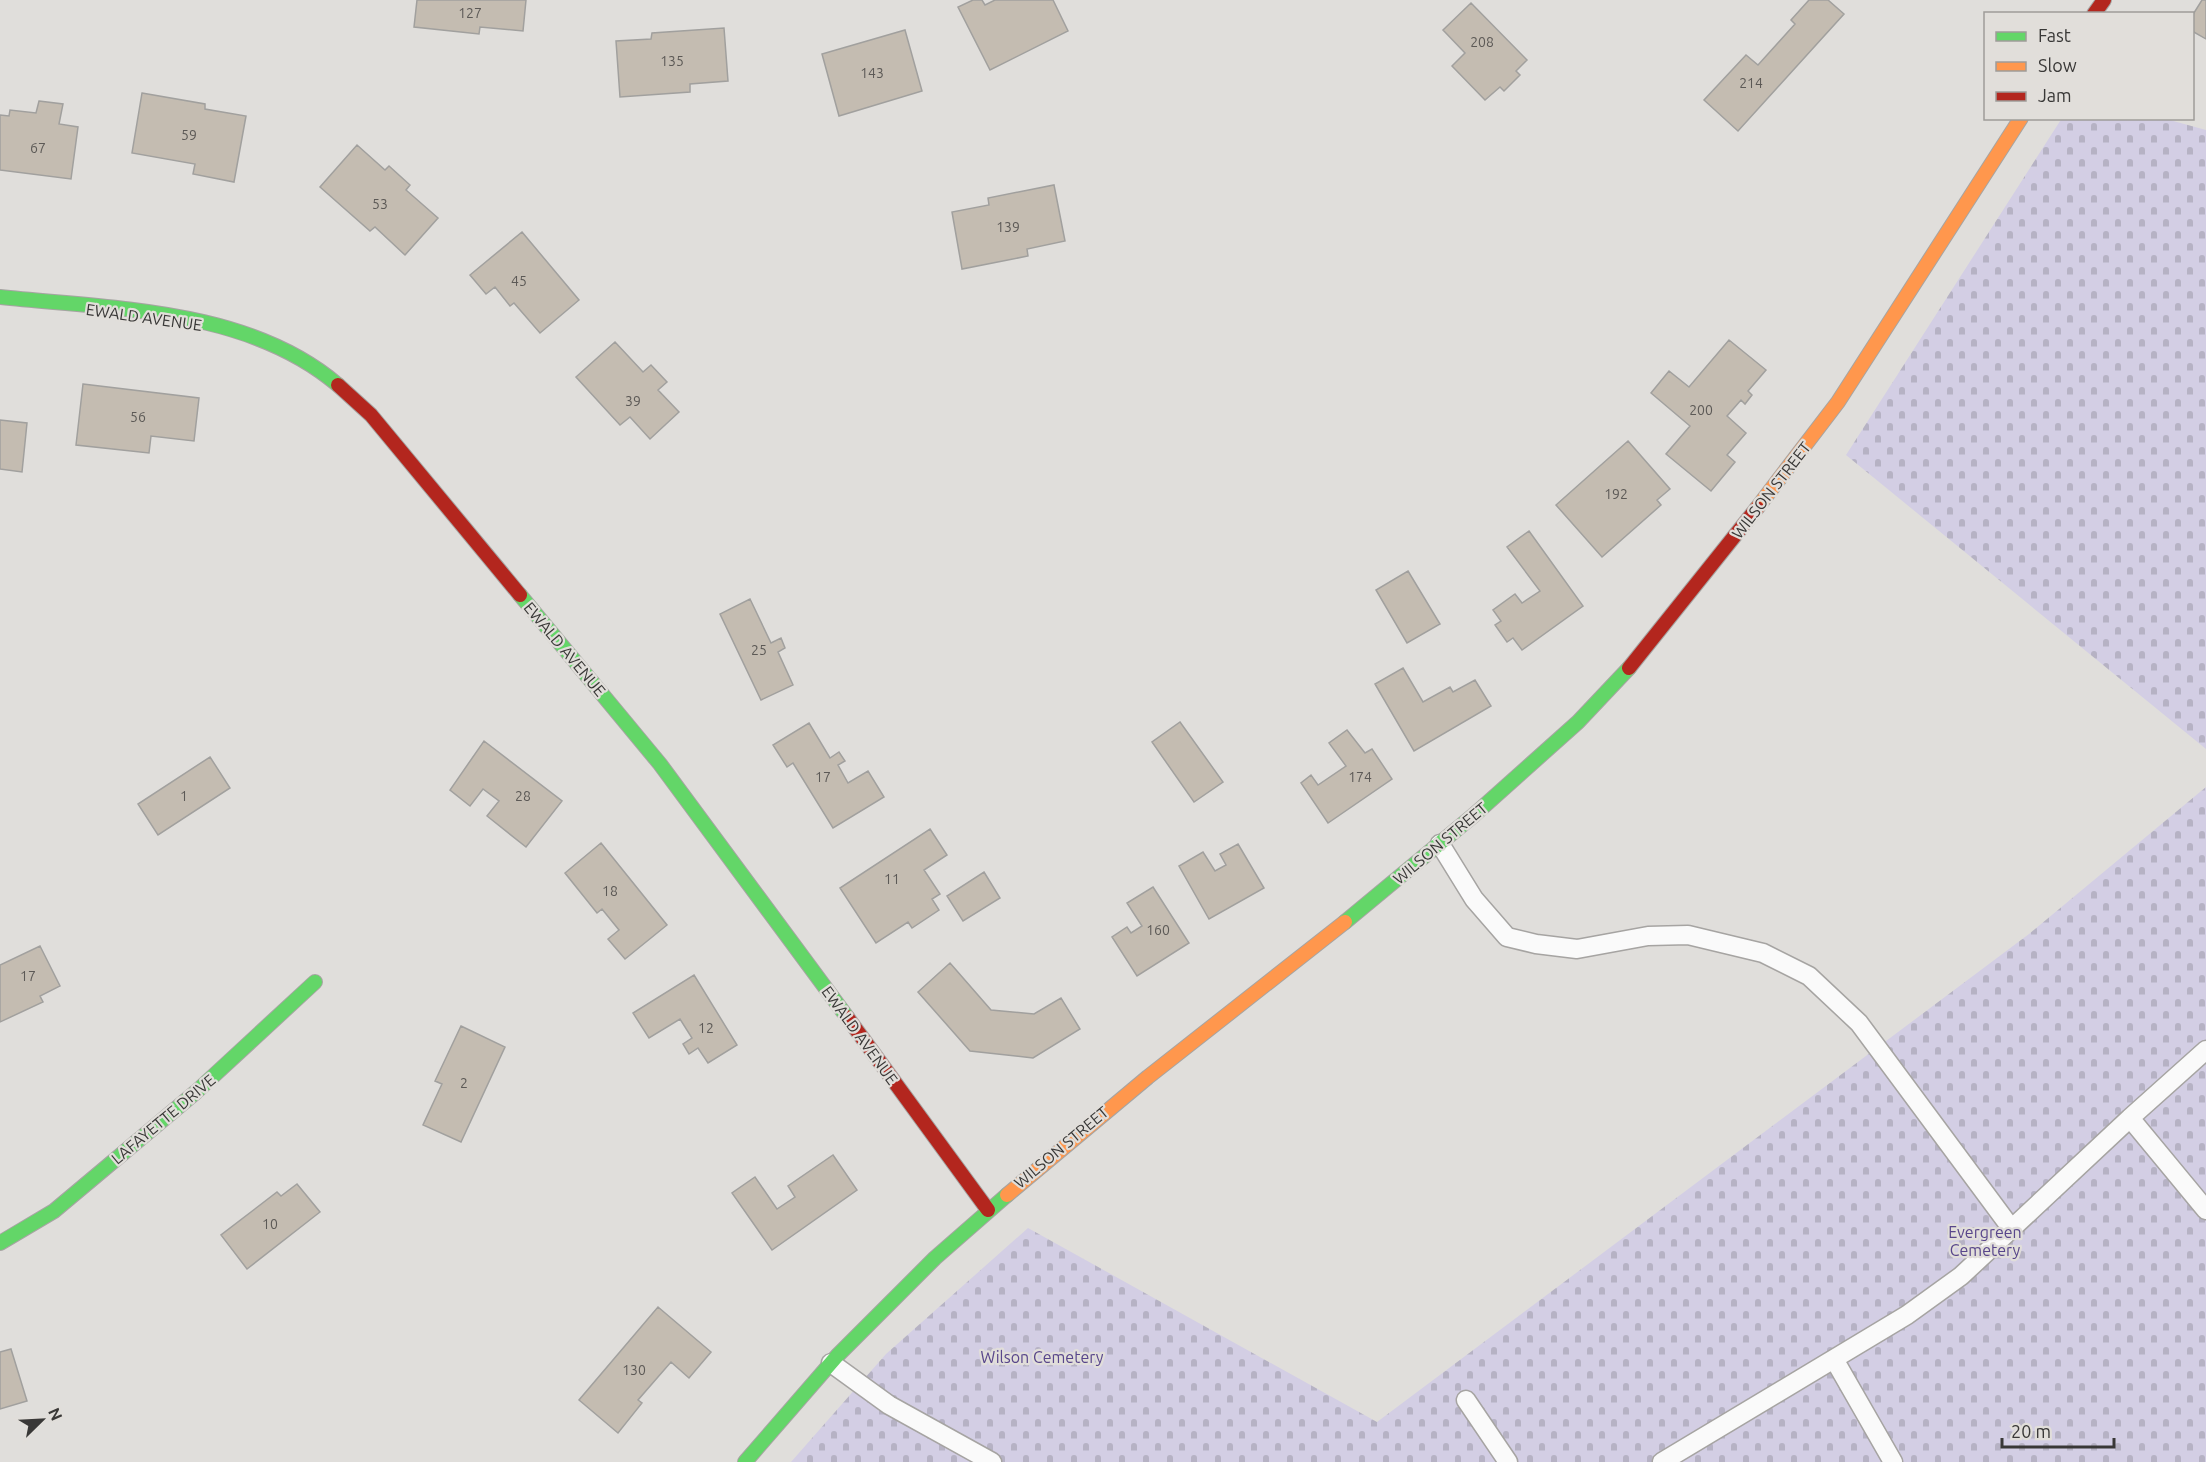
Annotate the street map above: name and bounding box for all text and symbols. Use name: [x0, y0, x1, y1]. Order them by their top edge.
house number: 127: [458, 5, 482, 21]
legend: [1984, 12, 2194, 120]
text: Fast: [2038, 25, 2071, 45]
house number: 208: [1470, 34, 1494, 50]
house number: 135: [660, 53, 684, 69]
text: Slow: [2038, 55, 2077, 75]
house number: 143: [860, 65, 884, 81]
house number: 214: [1739, 75, 1763, 91]
text: Jam: [2038, 85, 2072, 105]
house number: 59: [181, 127, 197, 143]
house number: 67: [30, 140, 46, 156]
house number: 53: [372, 196, 388, 212]
house number: 139: [996, 219, 1020, 235]
house number: 45: [511, 273, 527, 289]
street label: EWALD AVENUE: [85, 300, 203, 334]
house number: 39: [625, 393, 641, 409]
house number: 200: [1689, 402, 1713, 418]
house number: 56: [130, 409, 146, 425]
street label: WILSON STREET: [1728, 438, 1814, 542]
house number: 192: [1604, 486, 1628, 502]
street label: EWALD AVENUE: [520, 598, 610, 700]
house number: 25: [751, 642, 767, 658]
house number: 17: [815, 769, 831, 785]
house number: 174: [1348, 769, 1372, 785]
house number: 1: [180, 788, 188, 804]
house number: 28: [515, 788, 531, 804]
street label: WILSON STREET: [1389, 798, 1491, 888]
house number: 11: [884, 871, 900, 887]
house number: 18: [602, 883, 618, 899]
house number: 160: [1146, 922, 1170, 938]
house number: 17: [20, 968, 36, 984]
street label: EWALD AVENUE: [818, 982, 902, 1088]
house number: 12: [698, 1020, 714, 1036]
street label: LAFAYETTE DRIVE: [108, 1070, 218, 1168]
house number: 2: [460, 1075, 468, 1091]
street label: WILSON STREET: [1010, 1102, 1112, 1192]
house number: 10: [262, 1216, 278, 1232]
park label: Evergreen Cemetery: [1948, 1223, 2022, 1259]
park label: Wilson Cemetery: [981, 1348, 1104, 1366]
house number: 130: [622, 1362, 646, 1378]
north arrow: [12, 1390, 72, 1450]
text: N: [45, 1405, 66, 1423]
scale bar: [2002, 1411, 2114, 1449]
text: 20 m: [2011, 1421, 2051, 1441]

